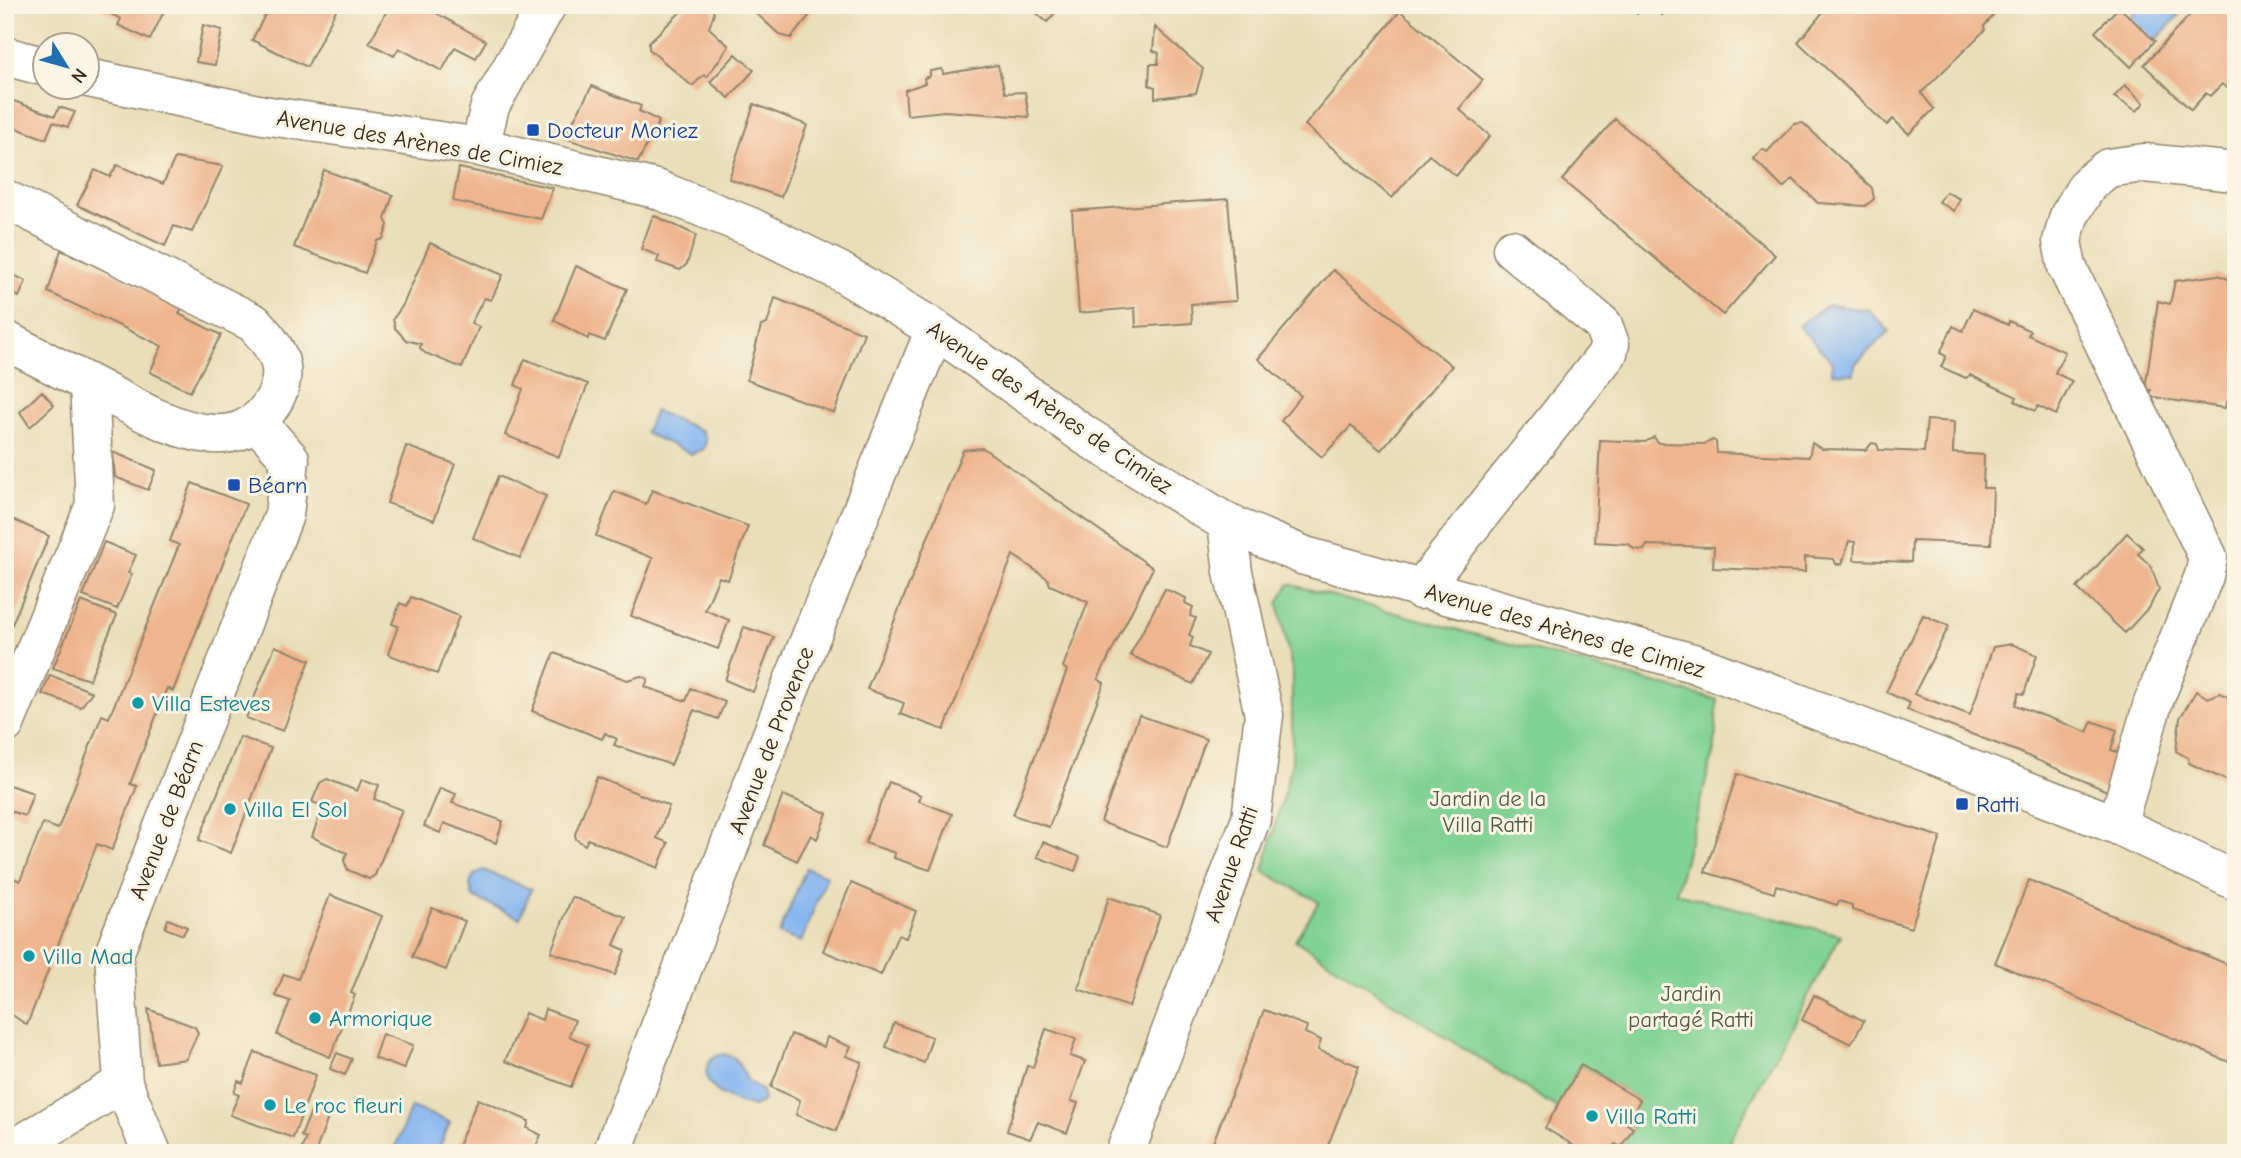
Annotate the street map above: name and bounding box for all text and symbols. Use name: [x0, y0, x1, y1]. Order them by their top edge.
north arrow: [32, 32, 102, 102]
text: N: [66, 64, 91, 87]
street label: Avenue des Arènes de Cimiez: [275, 104, 565, 181]
place label: Docteur Moriez: [547, 117, 698, 144]
marker: Docteur Moriez: [525, 122, 541, 138]
street label: Avenue des Arènes de Cimiez: [922, 315, 1177, 500]
place label: Béarn: [248, 472, 308, 499]
marker: Béarn: [226, 477, 242, 493]
street label: Avenue des Arènes de Cimiez: [1422, 578, 1708, 683]
street label: Avenue de Provence: [723, 643, 820, 838]
place label: Villa Esteves: [152, 690, 270, 717]
marker: Villa Esteves: [130, 695, 146, 711]
street label: Avenue de Béarn: [124, 737, 209, 904]
park label: Jardin de la Villa Ratti: [1430, 785, 1546, 838]
place label: Ratti: [1976, 791, 2020, 818]
place label: Villa El Sol: [244, 796, 348, 823]
marker: Ratti: [1954, 796, 1970, 812]
marker: Villa El Sol: [222, 801, 238, 817]
street label: Avenue Ratti: [1199, 802, 1264, 926]
place label: Villa Mad: [43, 943, 134, 970]
marker: Villa Mad: [21, 948, 37, 964]
park label: Jardin partagé Ratti: [1628, 980, 1754, 1033]
place label: Armorique: [329, 1005, 432, 1032]
marker: Armorique: [307, 1010, 323, 1026]
place label: Le roc fleuri: [284, 1092, 403, 1119]
marker: Le roc fleuri: [262, 1097, 278, 1113]
place label: Villa Ratti: [1606, 1103, 1697, 1130]
marker: Villa Ratti: [1584, 1108, 1600, 1124]

